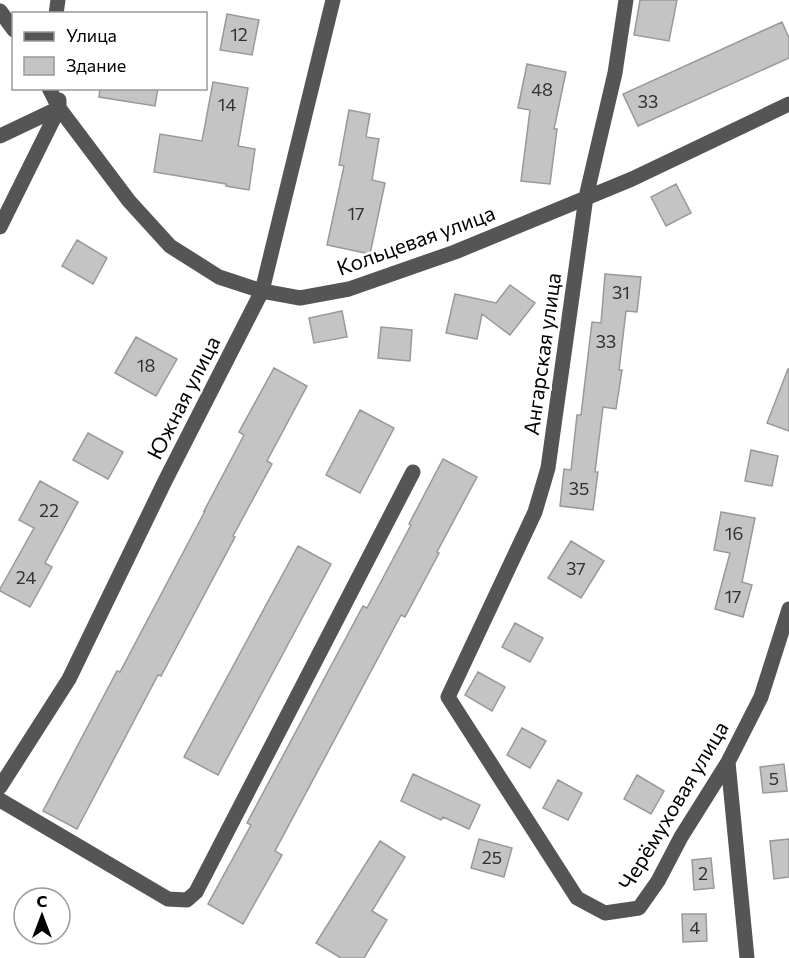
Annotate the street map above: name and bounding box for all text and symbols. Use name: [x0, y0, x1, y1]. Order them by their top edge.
legend: [12, 12, 207, 90]
house number: 12: [230, 23, 248, 45]
text: Улица: [66, 24, 117, 46]
text: Здание: [66, 54, 126, 76]
house number: 48: [531, 78, 553, 100]
house number: 33: [638, 90, 658, 112]
house number: 14: [218, 93, 236, 115]
street label: Кольцевая улица: [333, 199, 498, 280]
house number: 17: [347, 202, 365, 224]
street label: Ангарская улица: [518, 271, 565, 437]
house number: 31: [612, 281, 630, 303]
house number: 33: [596, 330, 616, 352]
street label: Южная улица: [141, 332, 224, 463]
house number: 18: [137, 354, 155, 376]
house number: 35: [569, 477, 589, 499]
house number: 22: [39, 499, 59, 521]
house number: 16: [725, 522, 743, 544]
house number: 37: [566, 557, 586, 579]
house number: 24: [16, 566, 36, 588]
house number: 17: [724, 585, 742, 607]
street label: Черёмуховая улица: [613, 716, 733, 894]
house number: 5: [769, 767, 779, 789]
house number: 25: [482, 846, 502, 868]
house number: 2: [698, 862, 708, 884]
north arrow: [12, 886, 72, 946]
text: С: [37, 891, 48, 910]
house number: 4: [690, 916, 701, 938]

